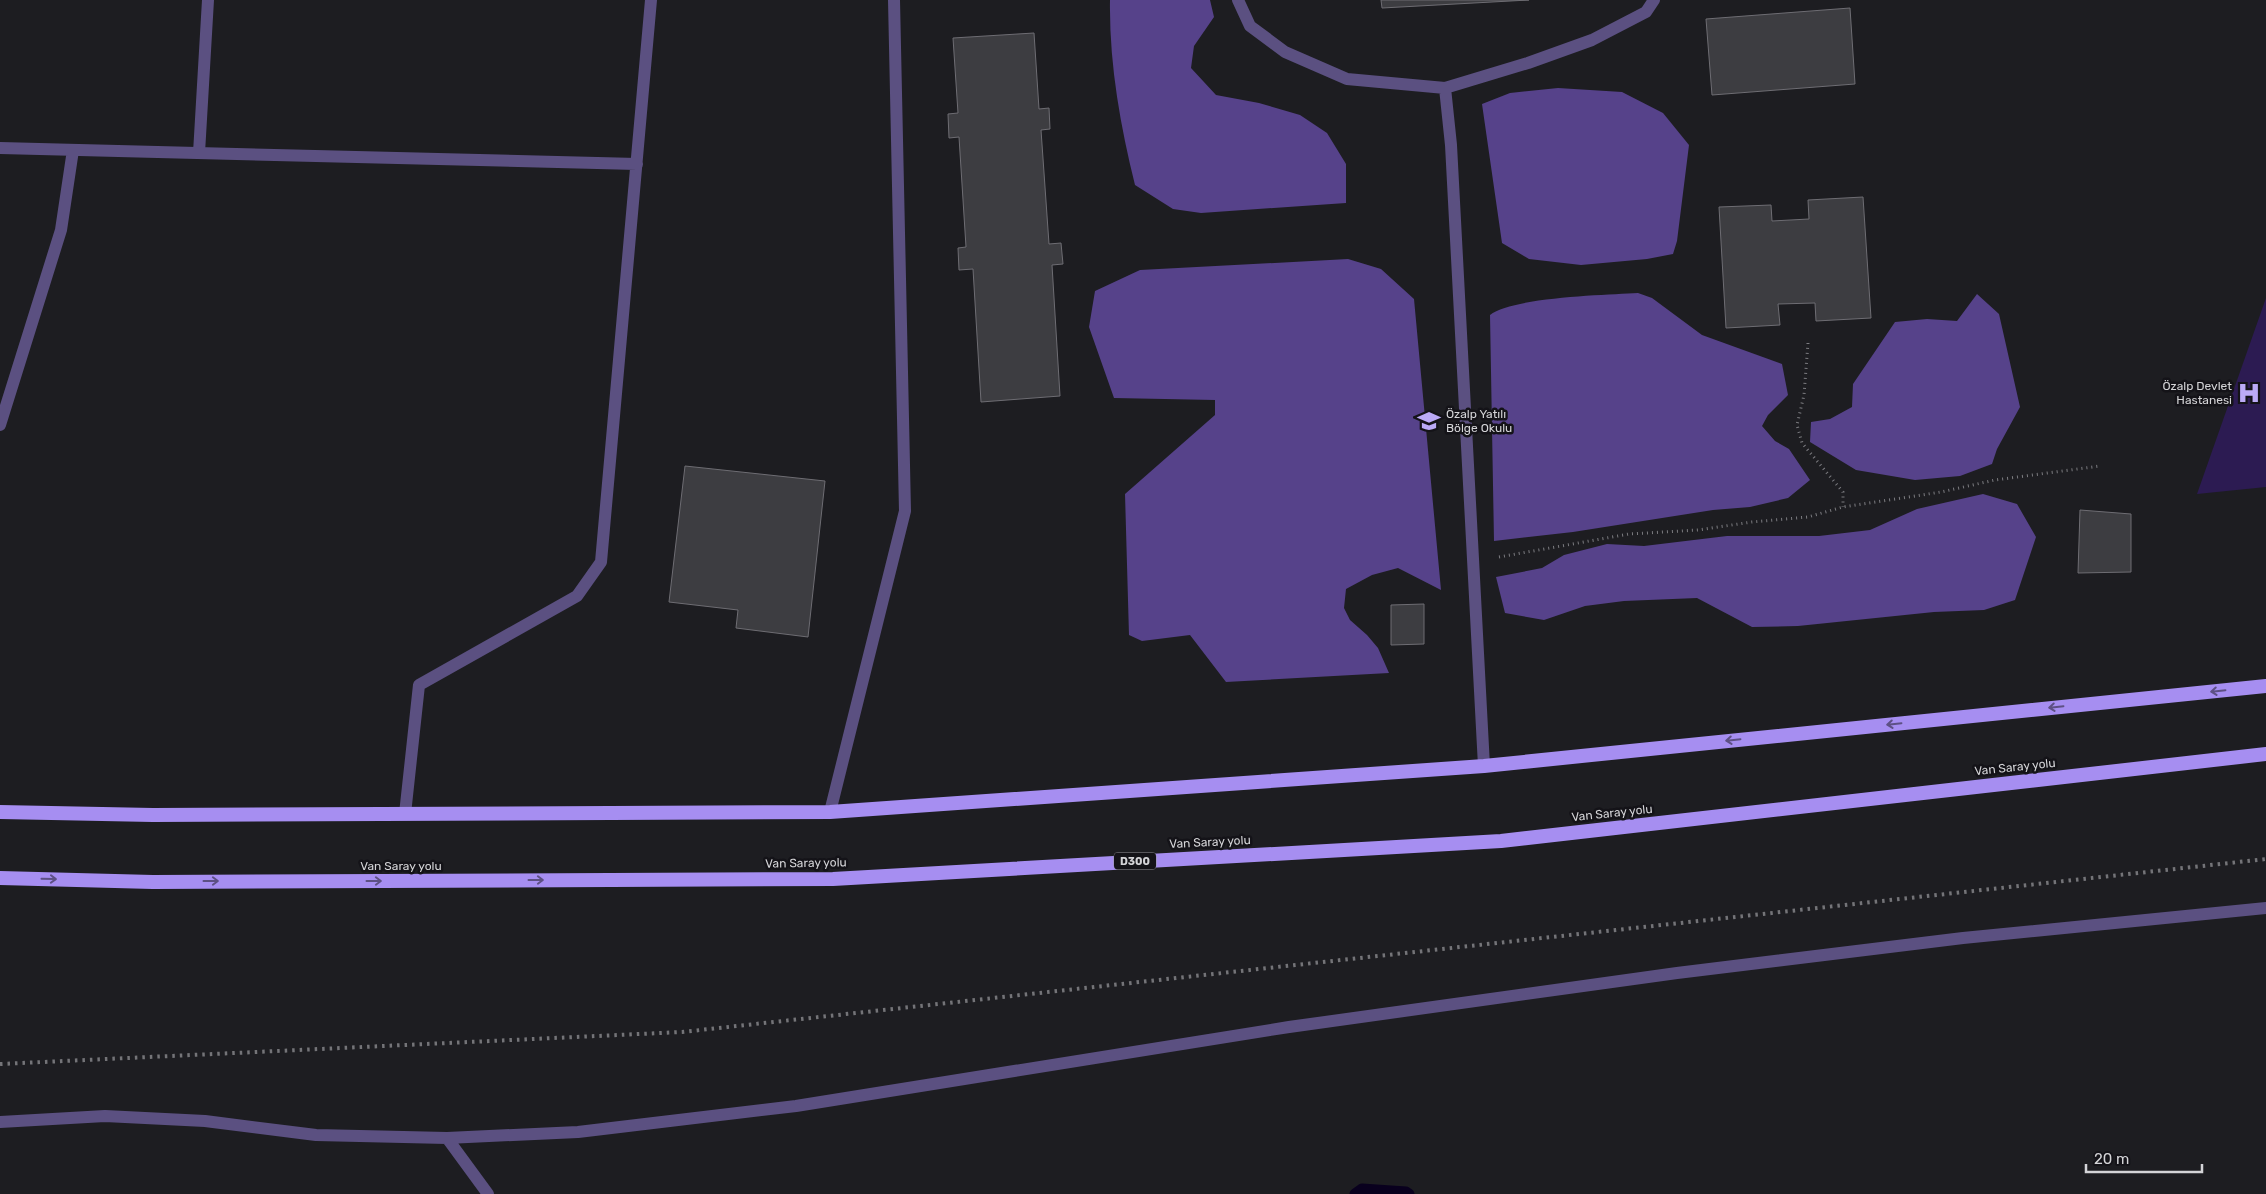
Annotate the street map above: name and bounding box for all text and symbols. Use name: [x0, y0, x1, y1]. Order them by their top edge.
place label: Özalp Devlet Hastanesi: [2162, 379, 2232, 407]
hospital icon: Özalp Devlet Hastanesi: [2236, 380, 2262, 406]
place label: Özalp Yatılı Bölge Okulu: [1446, 407, 1512, 435]
school or university icon: Özalp Yatılı Bölge Okulu: [1416, 408, 1442, 434]
one-way arrow: [2210, 686, 2226, 695]
one-way arrow: [2048, 702, 2064, 712]
one-way arrow: [1887, 719, 1903, 729]
one-way arrow: [1725, 735, 1741, 745]
street label: Van Saray yolu: [1974, 756, 2056, 778]
street label: Van Saray yolu: [1571, 802, 1653, 824]
street label: Van Saray yolu: [1169, 833, 1251, 851]
road number: D300: [1114, 852, 1156, 869]
street label: Van Saray yolu: [765, 855, 847, 871]
street label: Van Saray yolu: [360, 859, 442, 873]
one-way arrow: [40, 875, 56, 884]
one-way arrow: [528, 875, 544, 885]
one-way arrow: [365, 876, 381, 886]
one-way arrow: [203, 877, 219, 886]
scale bar: [2086, 1142, 2202, 1174]
text: 20 m: [2094, 1150, 2129, 1168]

